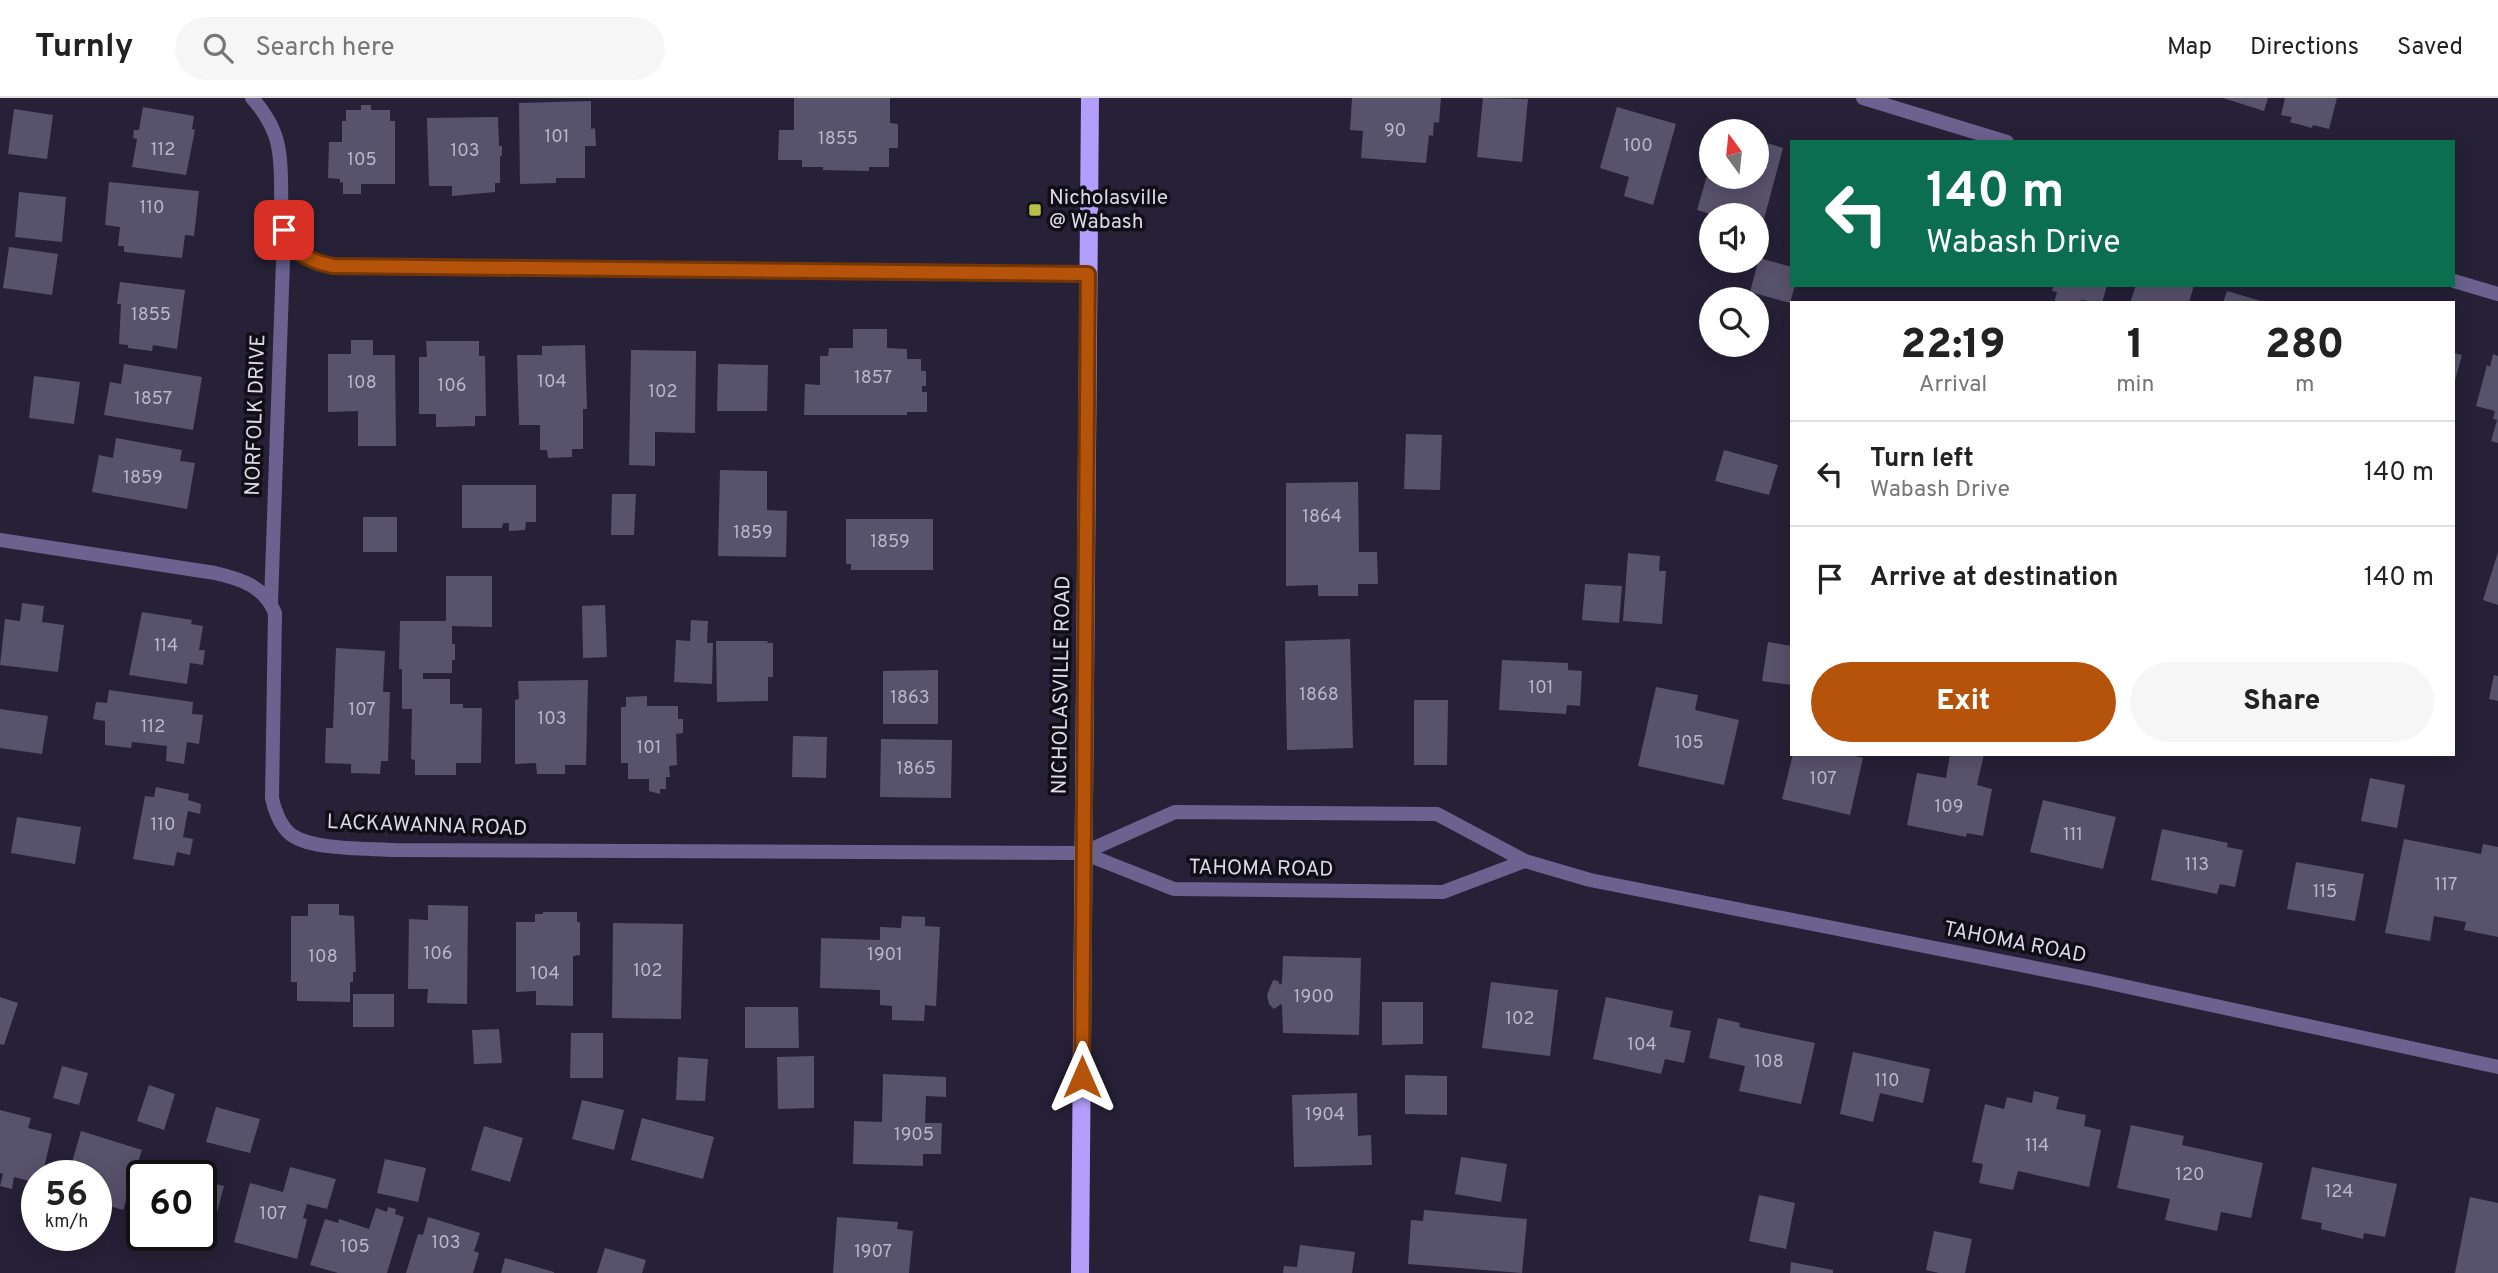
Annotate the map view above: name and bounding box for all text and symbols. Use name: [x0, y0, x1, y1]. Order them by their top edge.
search box: [175, 17, 665, 80]
text: Turnly: [35, 27, 133, 69]
icon: search: [199, 29, 237, 67]
text: Search here: [255, 32, 394, 65]
text: Map: [2167, 33, 2212, 63]
text: Directions: [2250, 33, 2359, 63]
text: Saved: [2397, 33, 2463, 63]
north arrow: [1699, 119, 1769, 189]
map controls: [1699, 119, 1769, 357]
house number: 90: [1384, 120, 1406, 143]
house number: 101: [545, 126, 569, 149]
house number: 1855: [818, 128, 858, 151]
house number: 100: [1623, 135, 1653, 158]
house number: 112: [151, 139, 175, 162]
house number: 103: [450, 140, 480, 163]
house number: 105: [347, 149, 377, 172]
text: 140 m: [1926, 163, 2065, 225]
icon: left: [1811, 168, 1902, 259]
place label: Nicholasville @ Wabash: [1049, 185, 1168, 236]
house number: 110: [140, 197, 164, 220]
pin: [254, 200, 314, 260]
marker: Nicholasville @ Wabash: [1027, 202, 1043, 218]
button: sound: [1699, 203, 1769, 273]
icon: arrive: [265, 211, 303, 249]
text: Wabash Drive: [1926, 224, 2121, 264]
button: search: [1699, 287, 1769, 357]
house number: 1855: [131, 304, 171, 327]
text: 22:19: [1901, 320, 2006, 373]
text: 1: [2127, 320, 2144, 373]
text: 280: [2265, 320, 2344, 373]
street label: NORFOLK DRIVE: [240, 334, 272, 496]
house number: 1857: [854, 367, 892, 390]
house number: 104: [537, 371, 567, 394]
text: Arrival: [1919, 371, 1987, 400]
text: min: [2116, 371, 2154, 400]
text: m: [2295, 371, 2314, 400]
house number: 108: [347, 372, 377, 395]
house number: 106: [437, 375, 467, 398]
house number: 102: [648, 381, 678, 404]
house number: 1857: [134, 388, 172, 411]
text: Turn left: [1870, 443, 1974, 476]
icon: left: [1811, 455, 1849, 493]
text: 140 m: [2364, 457, 2434, 490]
house number: 1859: [123, 467, 163, 490]
text: Wabash Drive: [1870, 476, 2010, 505]
house number: 1864: [1302, 506, 1342, 529]
house number: 1859: [733, 522, 773, 545]
house number: 1859: [870, 531, 910, 554]
icon: arrive: [1811, 560, 1849, 598]
text: Arrive at destination: [1870, 562, 2118, 595]
text: 140 m: [2364, 562, 2434, 595]
street label: NICHOLASVILLE ROAD: [1047, 575, 1077, 795]
house number: 114: [154, 635, 178, 658]
button: Exit: [1811, 662, 2116, 742]
button: Share: [2130, 662, 2434, 742]
house number: 101: [1529, 677, 1553, 700]
house number: 1868: [1299, 684, 1339, 707]
house number: 1863: [890, 687, 930, 710]
house number: 107: [348, 699, 376, 722]
house number: 103: [537, 708, 567, 731]
house number: 112: [141, 716, 165, 739]
house number: 105: [1674, 732, 1704, 755]
house number: 101: [637, 737, 661, 760]
house number: 1865: [896, 758, 936, 781]
house number: 107: [1809, 768, 1837, 791]
house number: 109: [1934, 796, 1964, 819]
street label: LACKAWANNA ROAD: [326, 809, 528, 843]
house number: 110: [151, 814, 175, 837]
house number: 111: [2063, 824, 2083, 847]
street label: TAHOMA ROAD: [1188, 854, 1334, 884]
house number: 113: [2185, 854, 2209, 877]
house number: 117: [2435, 874, 2457, 897]
house number: 115: [2313, 881, 2337, 904]
street label: TAHOMA ROAD: [1941, 916, 2089, 970]
house number: 106: [423, 943, 453, 966]
house number: 1901: [867, 944, 903, 967]
house number: 108: [308, 946, 338, 969]
house number: 102: [633, 960, 663, 983]
house number: 104: [530, 963, 560, 986]
house number: 1900: [1294, 986, 1334, 1009]
house number: 102: [1505, 1008, 1535, 1031]
house number: 104: [1627, 1034, 1657, 1057]
position arrow: [1045, 1040, 1119, 1114]
house number: 108: [1754, 1051, 1784, 1074]
house number: 110: [1875, 1070, 1899, 1093]
house number: 1904: [1305, 1104, 1345, 1127]
house number: 1905: [894, 1124, 934, 1147]
house number: 114: [2025, 1135, 2049, 1158]
speed limit sign: 60: [126, 1160, 217, 1251]
house number: 120: [2175, 1164, 2205, 1187]
text: 56: [45, 1174, 88, 1218]
house number: 124: [2325, 1181, 2353, 1204]
house number: 107: [259, 1203, 287, 1226]
text: km/h: [45, 1211, 88, 1234]
house number: 103: [431, 1232, 461, 1255]
house number: 105: [340, 1236, 370, 1259]
house number: 1907: [854, 1241, 892, 1264]

